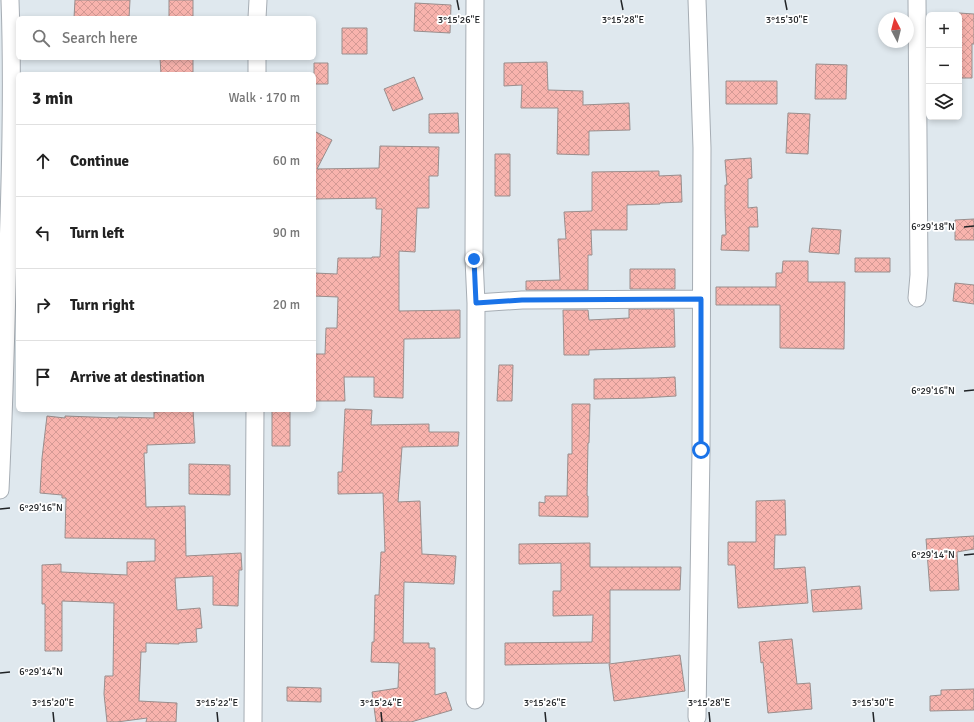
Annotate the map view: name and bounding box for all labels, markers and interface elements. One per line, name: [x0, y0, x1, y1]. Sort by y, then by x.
north arrow: [878, 12, 914, 48]
map controls: [926, 12, 962, 120]
button: +: [926, 12, 962, 48]
text: 3°15'26"E: [438, 14, 480, 26]
text: 3°15'28"E: [602, 14, 644, 26]
text: 3°15'30"E: [766, 14, 808, 26]
search box: [16, 16, 316, 60]
icon: search: [30, 27, 52, 49]
text: Search here: [62, 29, 138, 47]
button: −: [926, 48, 962, 84]
button: layers: [926, 84, 962, 120]
text: 3 min: [32, 88, 73, 109]
text: Walk · 170 m: [229, 90, 300, 106]
icon: ahead: [32, 150, 54, 172]
text: Continue: [70, 152, 129, 170]
text: 60 m: [273, 153, 300, 169]
text: 6°29'18"N: [911, 221, 955, 233]
icon: left: [32, 222, 54, 244]
text: Turn left: [70, 224, 124, 242]
text: 90 m: [273, 225, 300, 241]
route end: [465, 250, 483, 268]
icon: right: [32, 294, 54, 316]
text: Turn right: [70, 296, 135, 314]
text: 20 m: [273, 297, 300, 313]
icon: arrive: [32, 366, 54, 388]
text: Arrive at destination: [70, 368, 205, 386]
text: 6°29'16"N: [911, 385, 955, 397]
route start: [692, 441, 710, 459]
text: 6°29'16"N: [19, 502, 63, 514]
text: 6°29'14"N: [911, 549, 955, 561]
text: 6°29'14"N: [19, 666, 63, 678]
text: 3°15'20"E: [32, 697, 74, 709]
text: 3°15'22"E: [196, 697, 238, 709]
text: 3°15'24"E: [360, 697, 402, 709]
text: 3°15'26"E: [524, 697, 566, 709]
text: 3°15'28"E: [688, 697, 730, 709]
text: 3°15'30"E: [852, 697, 894, 709]

